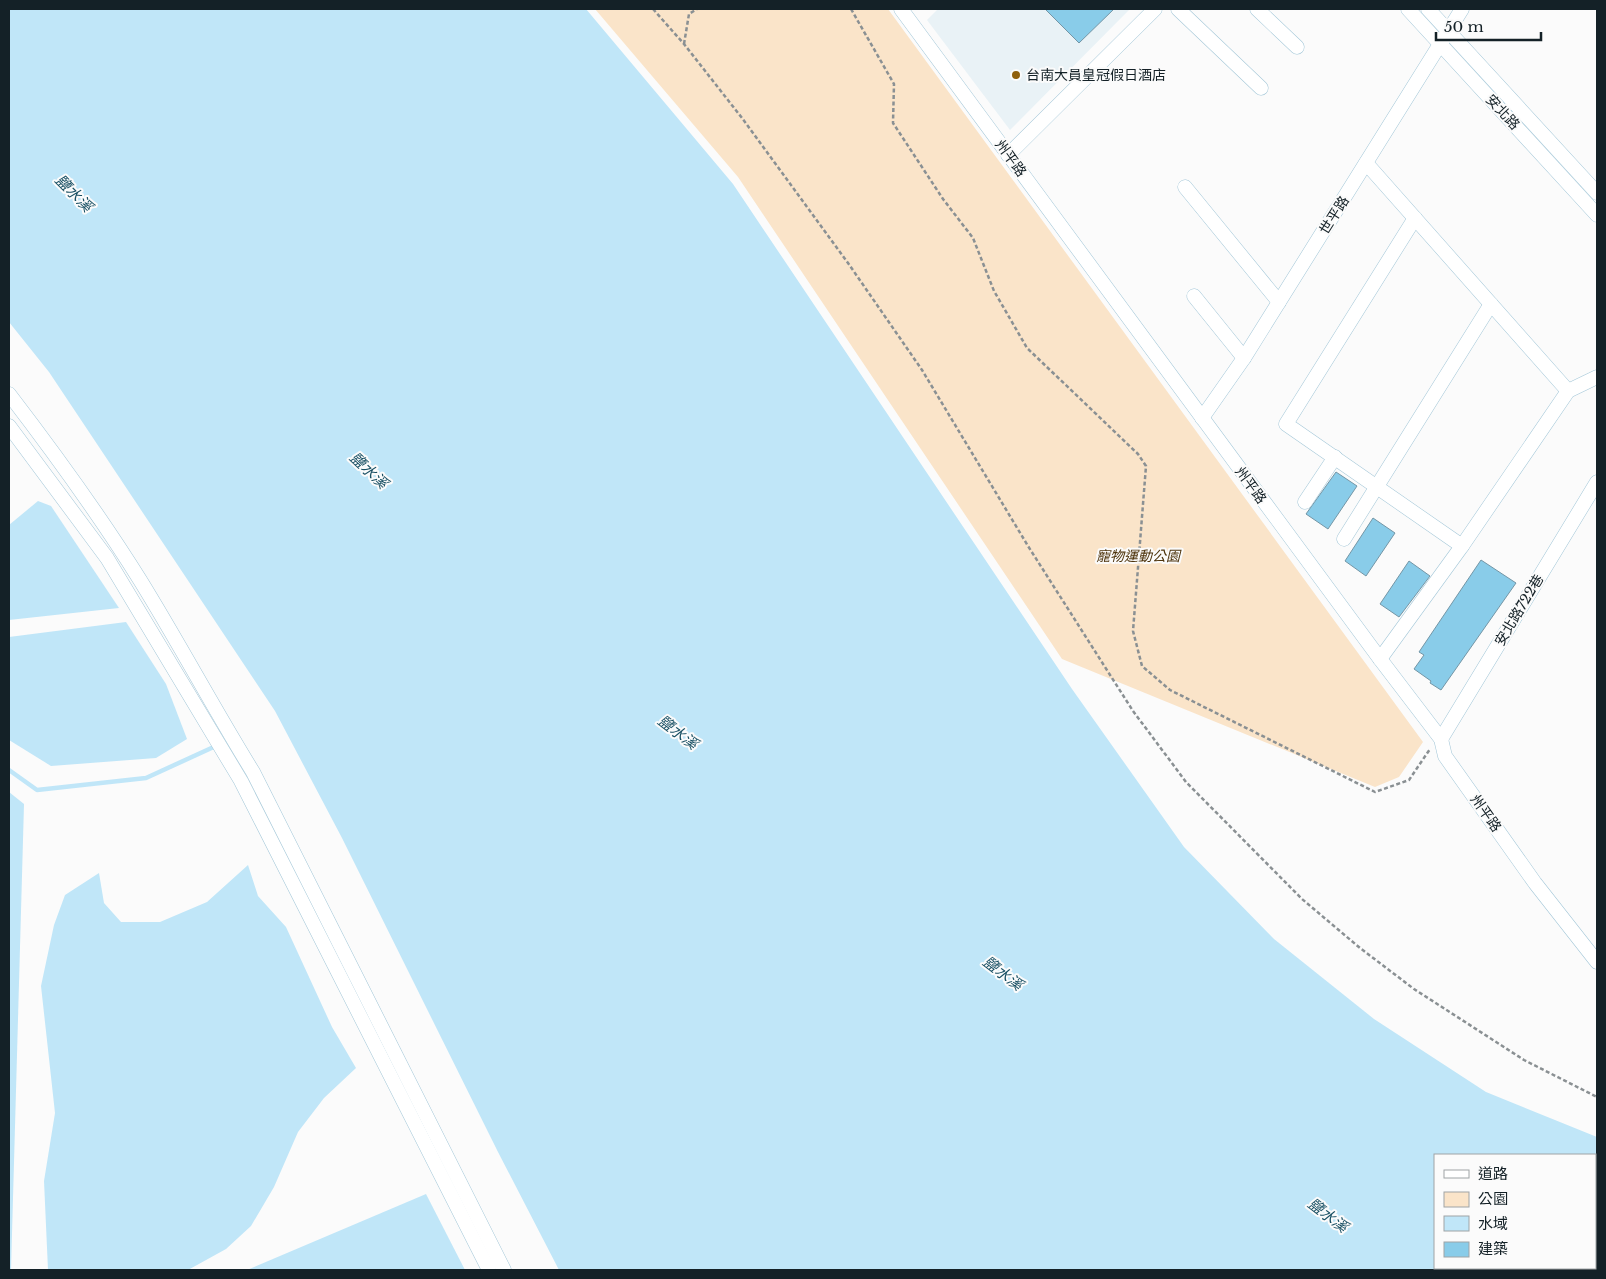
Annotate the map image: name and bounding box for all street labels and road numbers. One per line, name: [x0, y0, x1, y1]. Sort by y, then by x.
street label: 安北路: [1482, 91, 1524, 133]
street label: 州平路: [991, 136, 1031, 180]
street label: 世平路: [1315, 192, 1353, 238]
street label: 州平路: [1231, 463, 1271, 507]
street label: 安北路722巷: [1491, 571, 1547, 649]
street label: 州平路: [1467, 791, 1505, 835]

